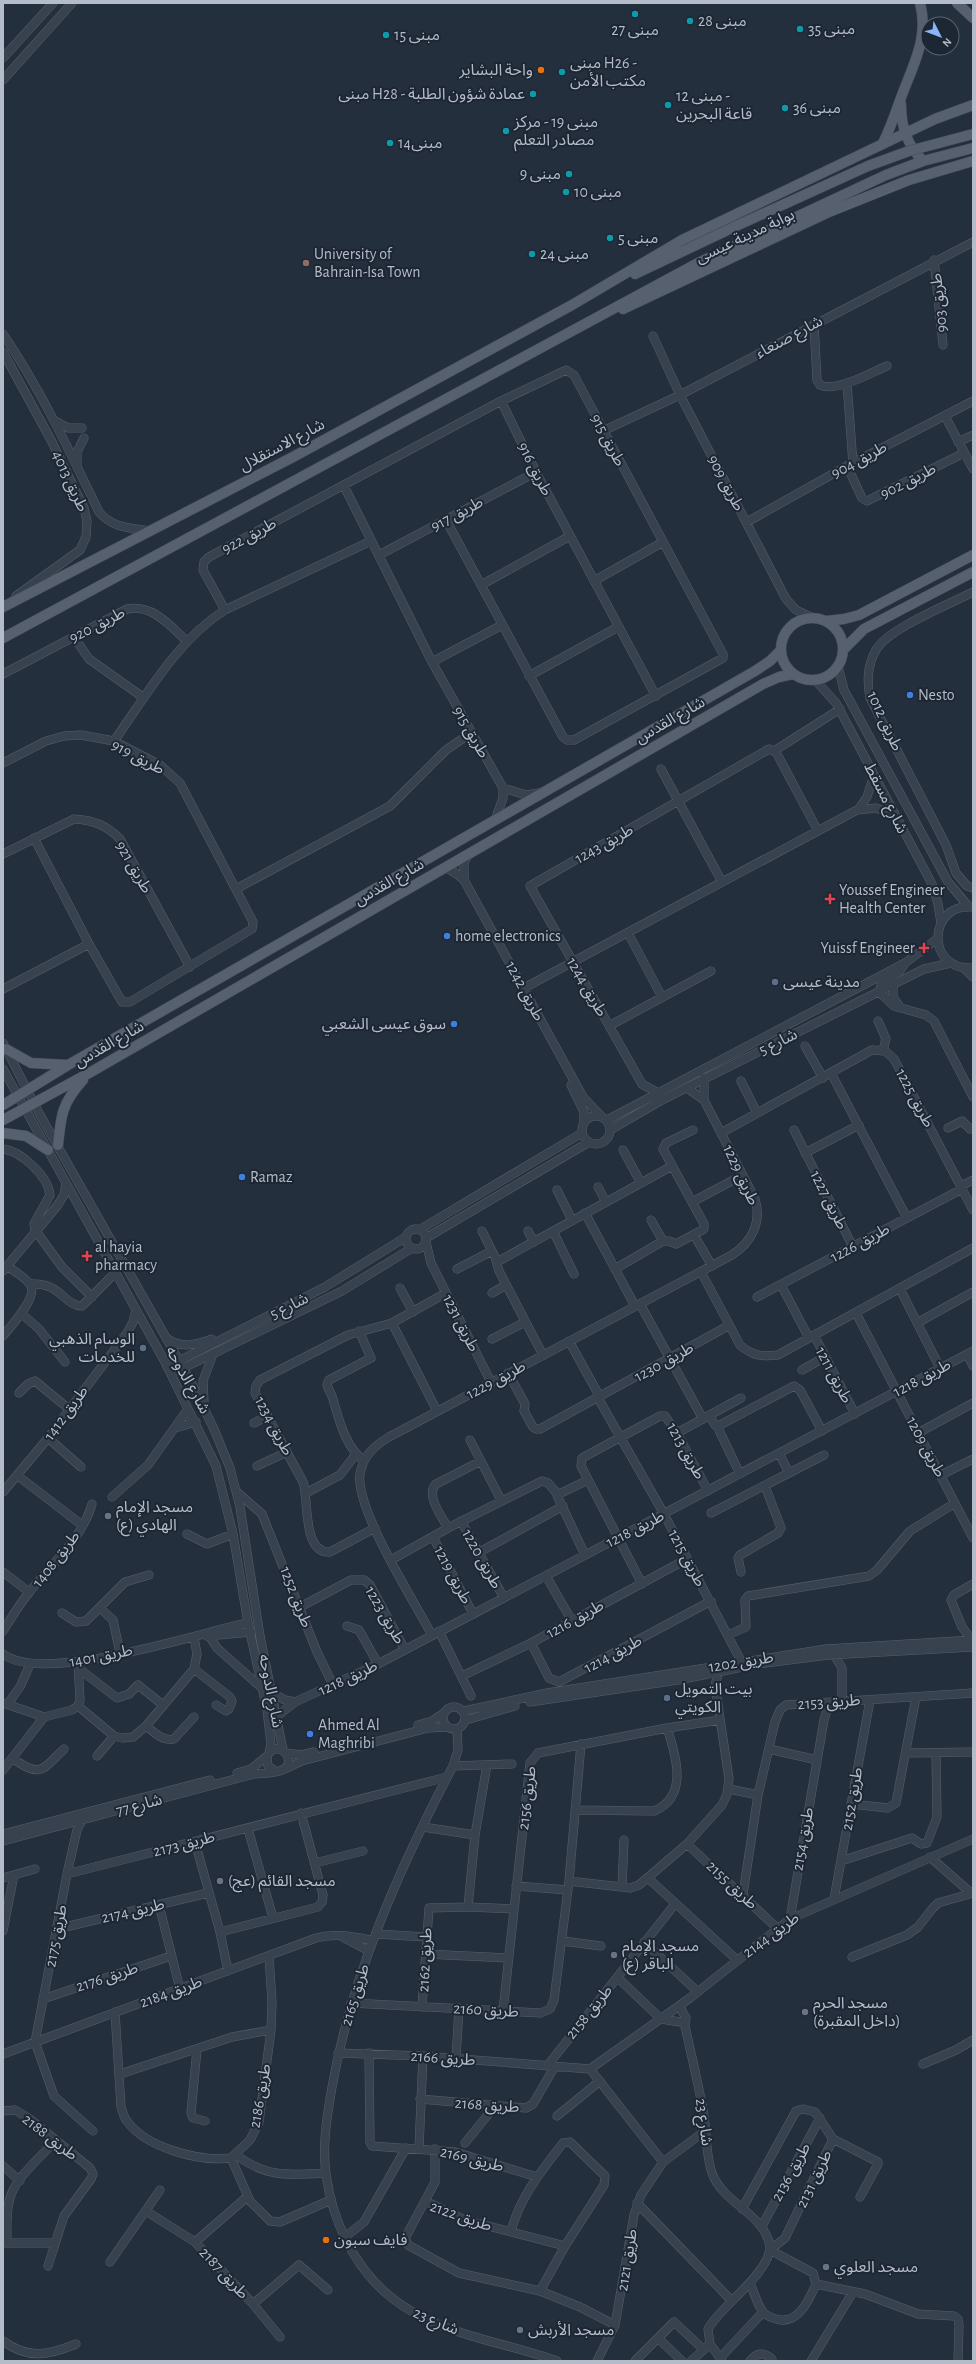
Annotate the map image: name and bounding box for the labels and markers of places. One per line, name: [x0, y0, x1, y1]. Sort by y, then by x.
marker: مبنى 27: [630, 9, 640, 19]
place label: مبنى 28: [698, 13, 747, 30]
marker: مبنى 28: [685, 16, 695, 26]
place label: مبنى 35: [808, 21, 855, 38]
place label: مبنى 27: [611, 22, 659, 39]
marker: مبنى 35: [795, 24, 805, 34]
place label: مبنى 15: [394, 27, 440, 44]
marker: مبنى 15: [381, 30, 391, 40]
place label: مبنى H26 - مكتب الأمن: [570, 55, 646, 90]
place label: واحة البشاير: [458, 62, 533, 79]
marker: واحة البشاير: [536, 65, 546, 75]
marker: مبنى H26 - مكتب الأمن: [557, 67, 567, 77]
place label: مبنى H28 - عمادة شؤون الطلبة: [338, 86, 525, 103]
place label: مبنى 12 - قاعة البحرين: [676, 88, 752, 123]
marker: مبنى H28 - عمادة شؤون الطلبة: [528, 89, 538, 99]
marker: مبنى 12 - قاعة البحرين: [663, 100, 673, 110]
place label: مبنى 36: [793, 100, 841, 117]
marker: مبنى 36: [780, 103, 790, 113]
place label: مبنى 19 - مركز مصادر التعلم: [513, 114, 598, 152]
marker: مبنى 19 - مركز مصادر التعلم: [501, 126, 511, 136]
place label: مبنى14: [398, 135, 442, 152]
marker: مبنى14: [385, 138, 395, 148]
place label: مبنى 9: [520, 166, 561, 183]
marker: مبنى 9: [564, 169, 574, 179]
place label: مبنى 10: [574, 184, 622, 201]
marker: مبنى 10: [561, 187, 571, 197]
place label: مبنى 5: [618, 230, 659, 247]
marker: مبنى 5: [605, 233, 615, 243]
place label: University of Bahrain-Isa Town: [314, 246, 420, 280]
place label: مبنى 24: [540, 246, 589, 263]
marker: مبنى 24: [527, 249, 537, 259]
marker: University of Bahrain-Isa Town: [301, 258, 311, 268]
place label: Nesto: [918, 687, 955, 703]
marker: Nesto: [905, 690, 915, 700]
place label: Youssef Engineer Health Center: [839, 882, 946, 916]
marker: Youssef Engineer Health Center: [824, 893, 836, 905]
place label: home electronics: [455, 928, 561, 944]
marker: home electronics: [442, 931, 452, 941]
place label: Yuissf Engineer: [821, 940, 916, 956]
marker: Yuissf Engineer: [918, 942, 930, 954]
place label: مدينة عيسى: [783, 974, 860, 991]
marker: مدينة عيسى: [770, 977, 780, 987]
place label: سوق عيسى الشعبي: [322, 1016, 446, 1036]
marker: سوق عيسى الشعبي: [449, 1019, 459, 1029]
place label: Ramaz: [250, 1169, 293, 1185]
marker: Ramaz: [237, 1172, 247, 1182]
place label: al hayia pharmacy: [95, 1239, 157, 1274]
marker: al hayia pharmacy: [82, 1251, 92, 1261]
place label: الوسام الذهبي للخدمات: [49, 1331, 135, 1365]
marker: الوسام الذهبي للخدمات: [138, 1343, 148, 1353]
place label: مسجد الإمام الهادي (ع): [116, 1499, 193, 1537]
marker: مسجد الإمام الهادي (ع): [103, 1511, 113, 1521]
place label: بيت التمويل الكويتي: [675, 1681, 753, 1719]
marker: بيت التمويل الكويتي: [662, 1693, 672, 1703]
place label: Ahmed Al Maghribi: [318, 1717, 380, 1751]
marker: Ahmed Al Maghribi: [305, 1729, 315, 1739]
place label: مسجد القائم (عج): [228, 1873, 336, 1893]
marker: مسجد القائم (عج): [215, 1876, 225, 1886]
place label: مسجد الإمام الباقر (ع): [622, 1938, 699, 1976]
marker: مسجد الإمام الباقر (ع): [609, 1950, 619, 1960]
place label: مسجد الحرم (داخل المقبرة): [813, 1995, 901, 2030]
marker: مسجد الحرم (داخل المقبرة): [800, 2007, 810, 2017]
place label: فايف سبون: [334, 2232, 407, 2249]
marker: فايف سبون: [321, 2235, 331, 2245]
place label: مسجد العلوي: [834, 2259, 918, 2279]
marker: مسجد العلوي: [821, 2262, 831, 2272]
place label: مسجد الأربش: [528, 2321, 614, 2339]
marker: مسجد الأربش: [515, 2325, 525, 2335]

